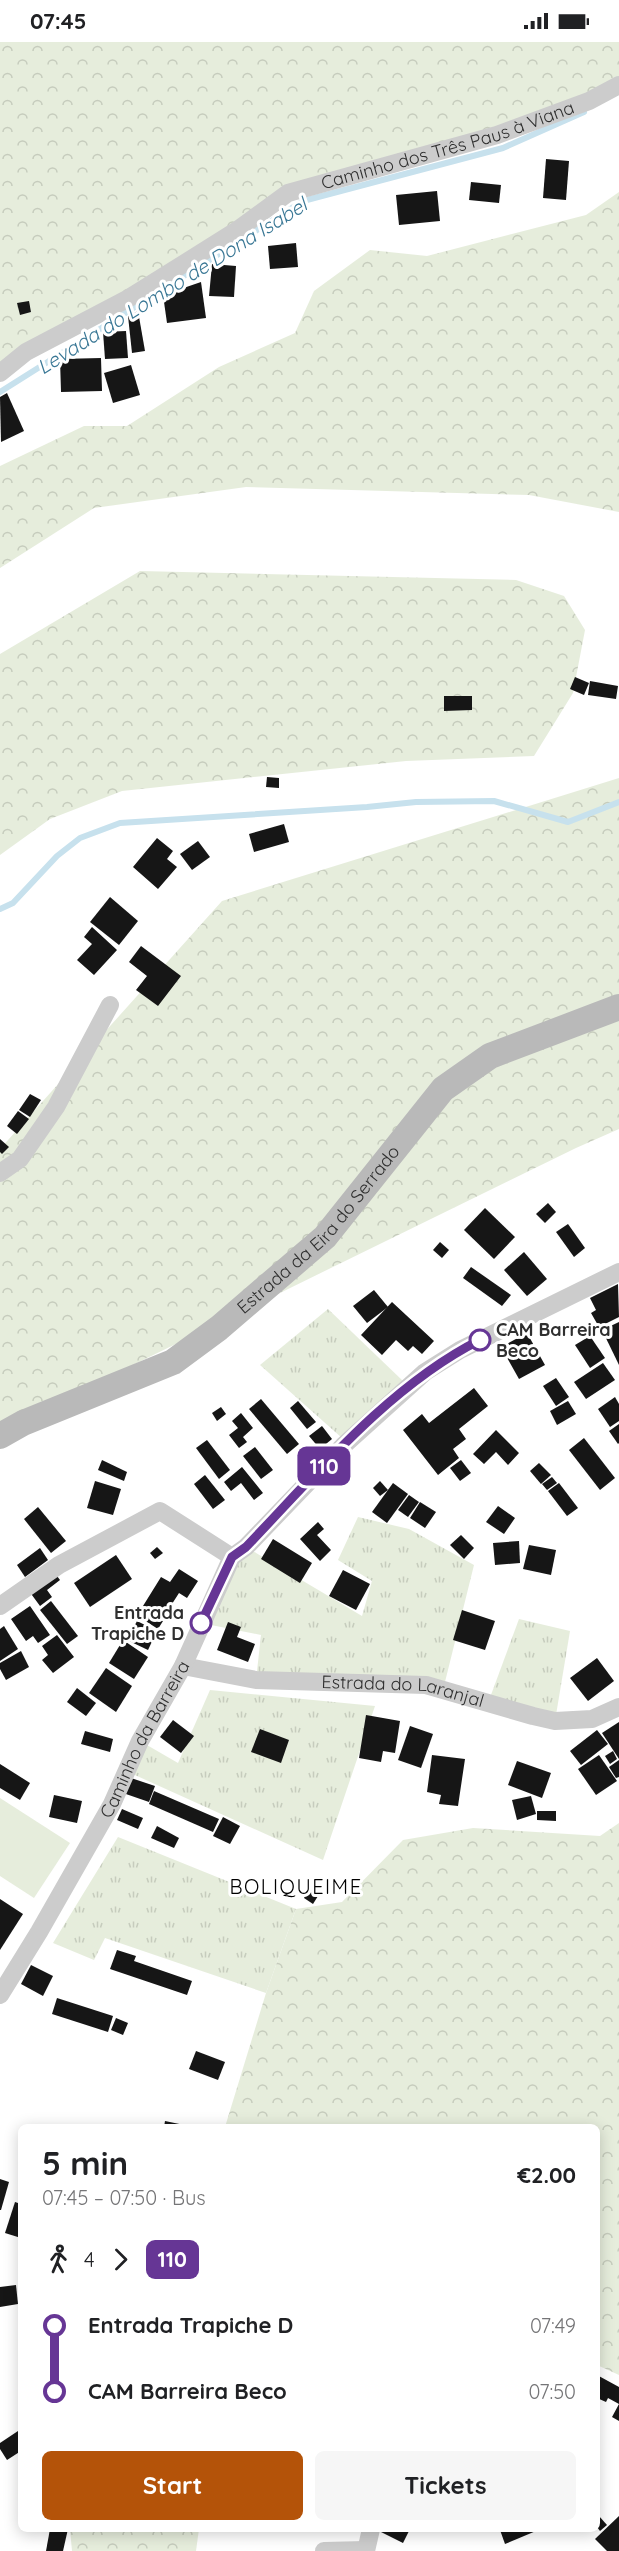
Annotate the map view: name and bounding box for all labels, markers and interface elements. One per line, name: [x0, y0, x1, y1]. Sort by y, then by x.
text: 07:45: [30, 7, 86, 35]
street label: Caminho dos Três Paus à Viana: [318, 96, 577, 194]
water label: Levada do Lombo de Dona Isabel: [32, 191, 313, 379]
street label: Estrada da Eira do Serrado: [232, 1141, 405, 1318]
place label: CAM Barreira Beco: [496, 1318, 611, 1362]
marker: CAM Barreira Beco: [469, 1329, 491, 1351]
line badge: 110: [290, 1446, 358, 1486]
text: 110: [309, 1453, 339, 1479]
place label: Entrada Trapiche D: [91, 1601, 184, 1645]
marker: Entrada Trapiche D: [190, 1612, 212, 1634]
street label: Caminho da Barreira: [94, 1656, 195, 1822]
street label: Estrada do Laranjal: [321, 1670, 487, 1712]
district label: BOLIQUEIME: [230, 1874, 363, 1899]
text: 5 min: [42, 2142, 128, 2183]
text: €2.00: [517, 2161, 576, 2189]
text: 07:45 – 07:50 · Bus: [42, 2185, 206, 2210]
icon: walk: [42, 2243, 75, 2276]
icon: forward: [104, 2243, 137, 2276]
text: 110: [158, 2246, 187, 2272]
text: 4: [84, 2247, 95, 2272]
text: Entrada Trapiche D: [88, 2311, 293, 2339]
text: 07:49: [530, 2313, 576, 2338]
text: CAM Barreira Beco: [88, 2377, 287, 2405]
text: 07:50: [528, 2379, 576, 2404]
button: Start: [42, 2451, 303, 2520]
button: Tickets: [315, 2451, 576, 2520]

